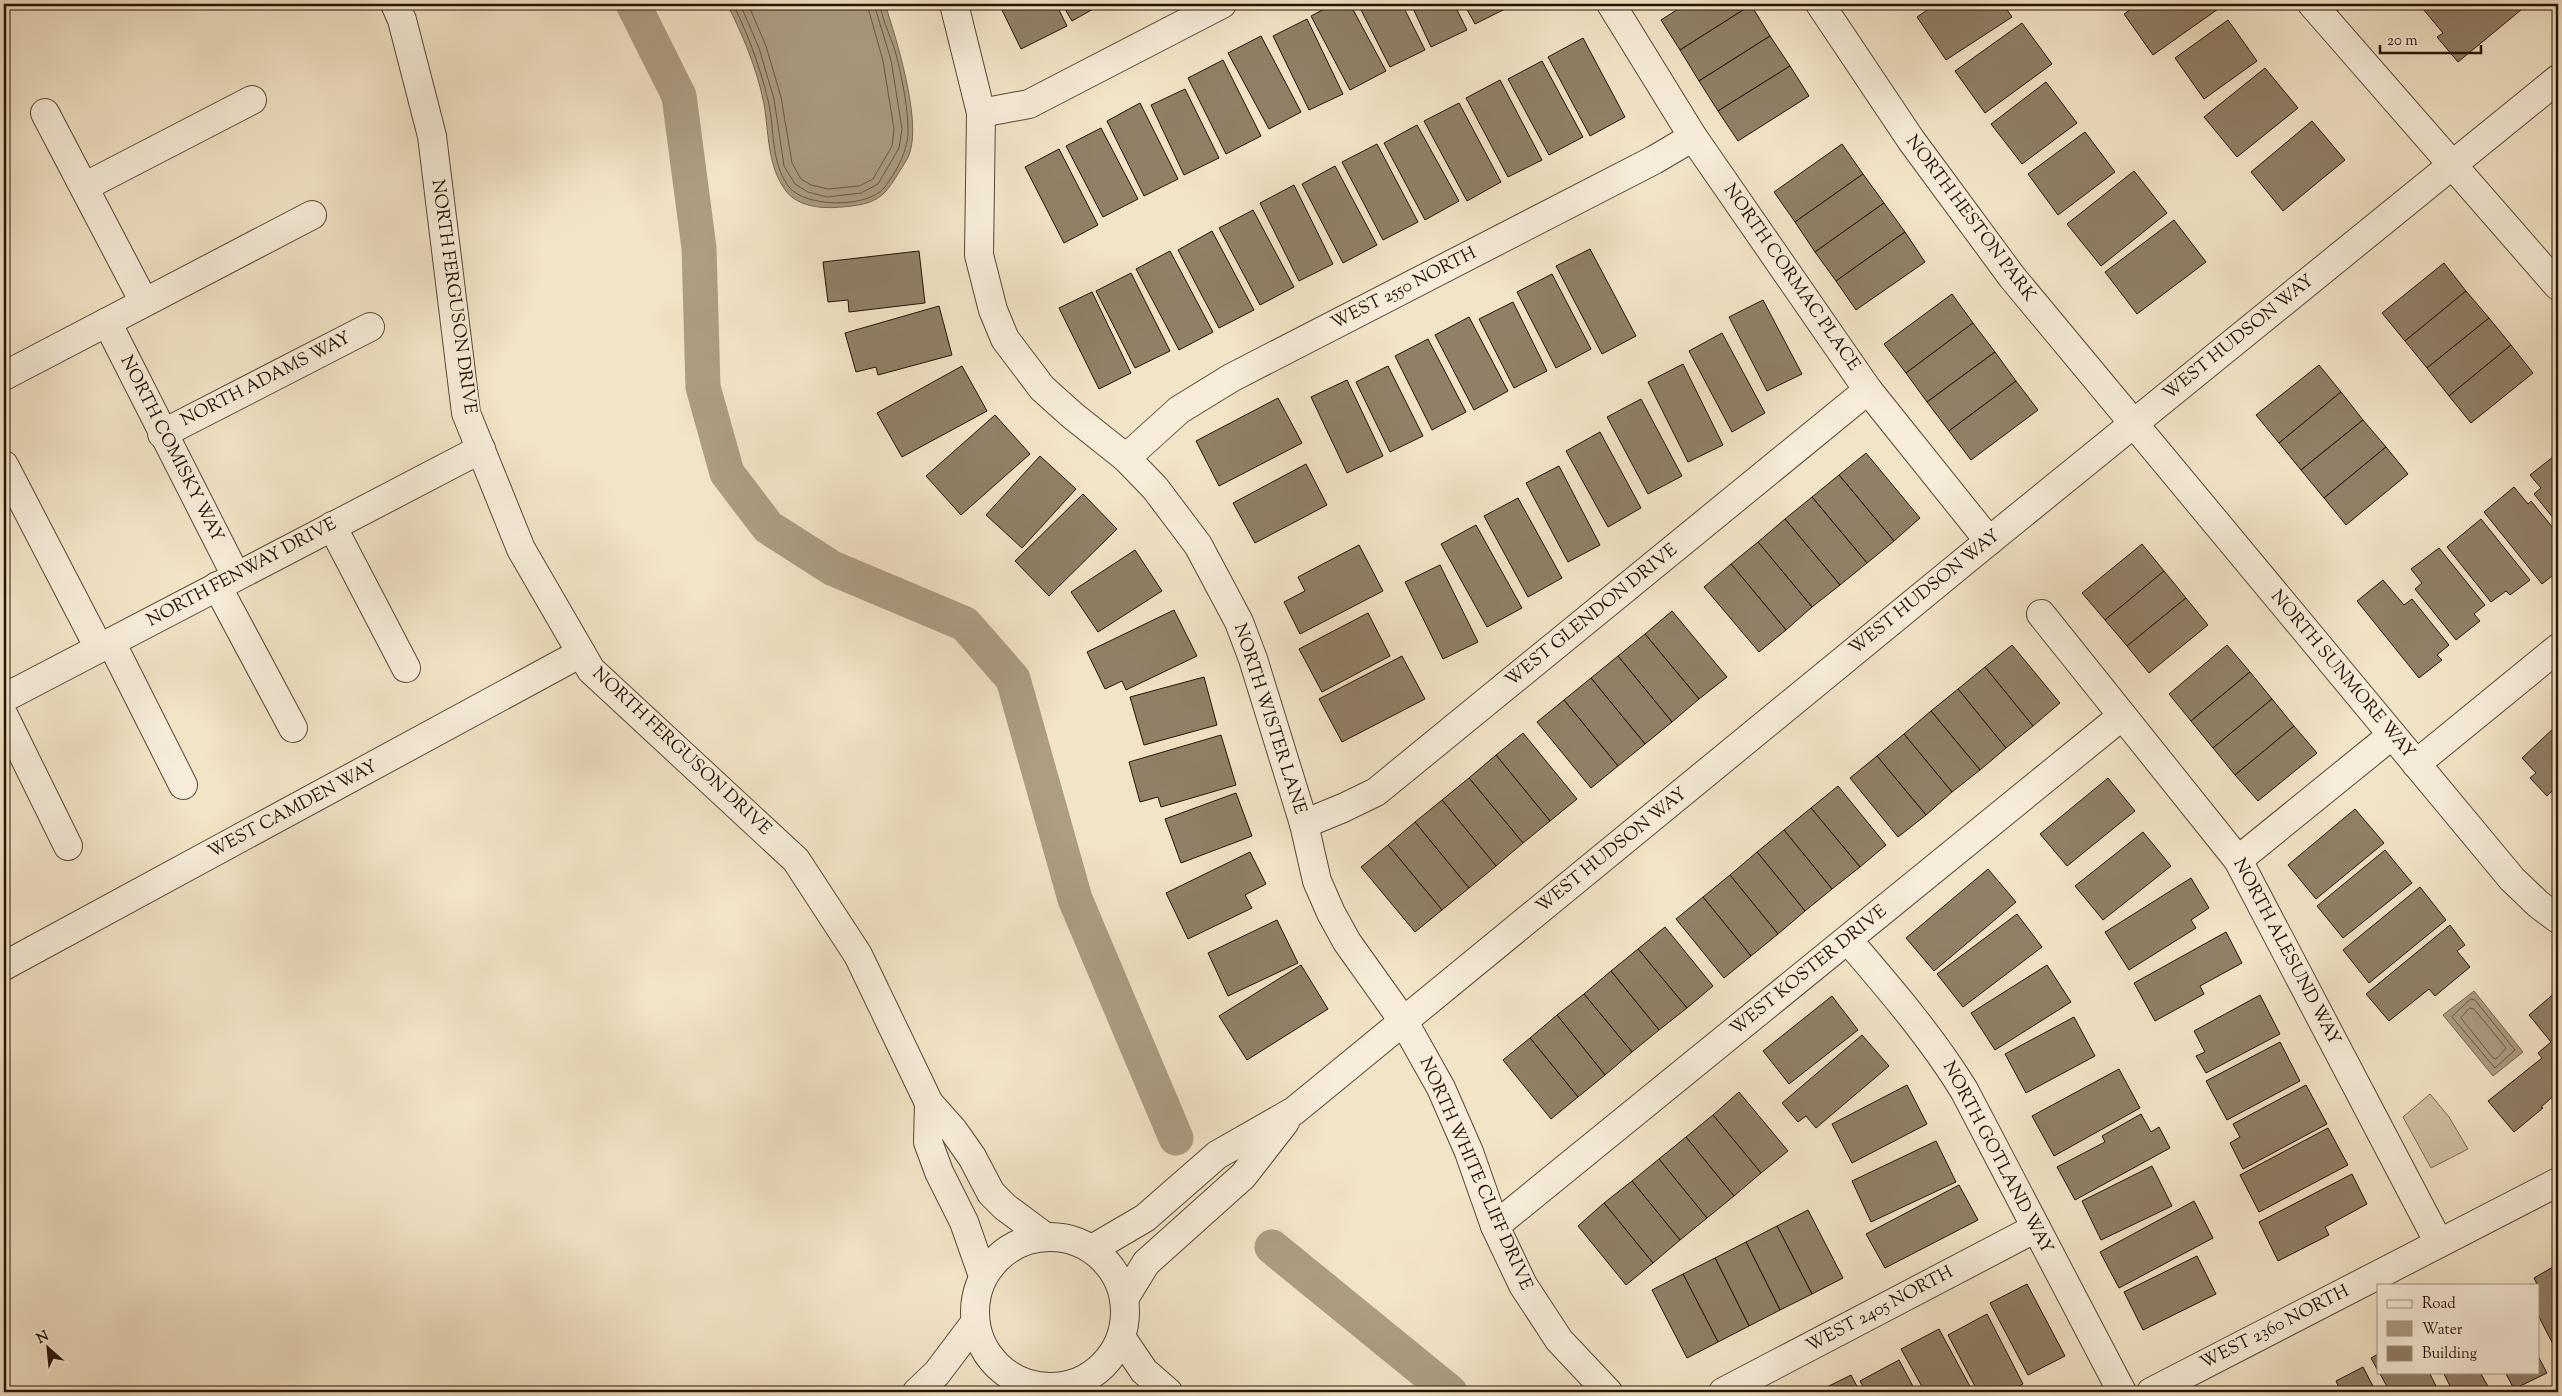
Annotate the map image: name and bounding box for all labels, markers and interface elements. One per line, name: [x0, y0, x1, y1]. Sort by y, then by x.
scale bar: [2380, 22, 2481, 54]
text: 20 m: [2387, 31, 2418, 52]
street label: NORTH HESTON PARK: [1899, 130, 2041, 308]
street label: NORTH FERGUSON DRIVE: [424, 178, 482, 416]
street label: NORTH CORMAC PLACE: [1716, 179, 1866, 377]
street label: WEST 2550 NORTH: [1327, 241, 1481, 337]
street label: WEST HUDSON WAY: [2158, 269, 2320, 407]
street label: NORTH ADAMS WAY: [177, 326, 356, 434]
street label: NORTH COMISKY WAY: [113, 351, 229, 547]
street label: NORTH FENWAY DRIVE: [142, 512, 342, 634]
street label: WEST HUDSON WAY: [1844, 524, 2006, 662]
street label: WEST GLENDON DRIVE: [1500, 538, 1684, 694]
street label: NORTH SUNMORE WAY: [2264, 585, 2421, 765]
street label: NORTH WISTER LANE: [1226, 620, 1312, 818]
street label: NORTH FERGUSON DRIVE: [585, 662, 777, 842]
street label: WEST CAMDEN WAY: [204, 754, 382, 866]
street label: WEST HUDSON WAY: [1531, 782, 1693, 920]
street label: NORTH ALESUND WAY: [2226, 854, 2346, 1050]
street label: WEST KOSTER DRIVE: [1725, 899, 1893, 1043]
street label: NORTH WHITE CLIFF DRIVE: [1412, 1053, 1538, 1295]
street label: NORTH GOTLAND WAY: [1935, 1057, 2059, 1259]
street label: WEST 2405 NORTH: [1802, 1260, 1958, 1360]
street label: WEST 2360 NORTH: [2196, 1279, 2354, 1377]
legend: [2377, 1284, 2540, 1374]
text: Road: [2422, 1294, 2456, 1315]
text: Water: [2422, 1320, 2463, 1341]
north arrow: [22, 1324, 72, 1374]
text: N: [33, 1327, 53, 1350]
text: Building: [2422, 1344, 2477, 1365]

